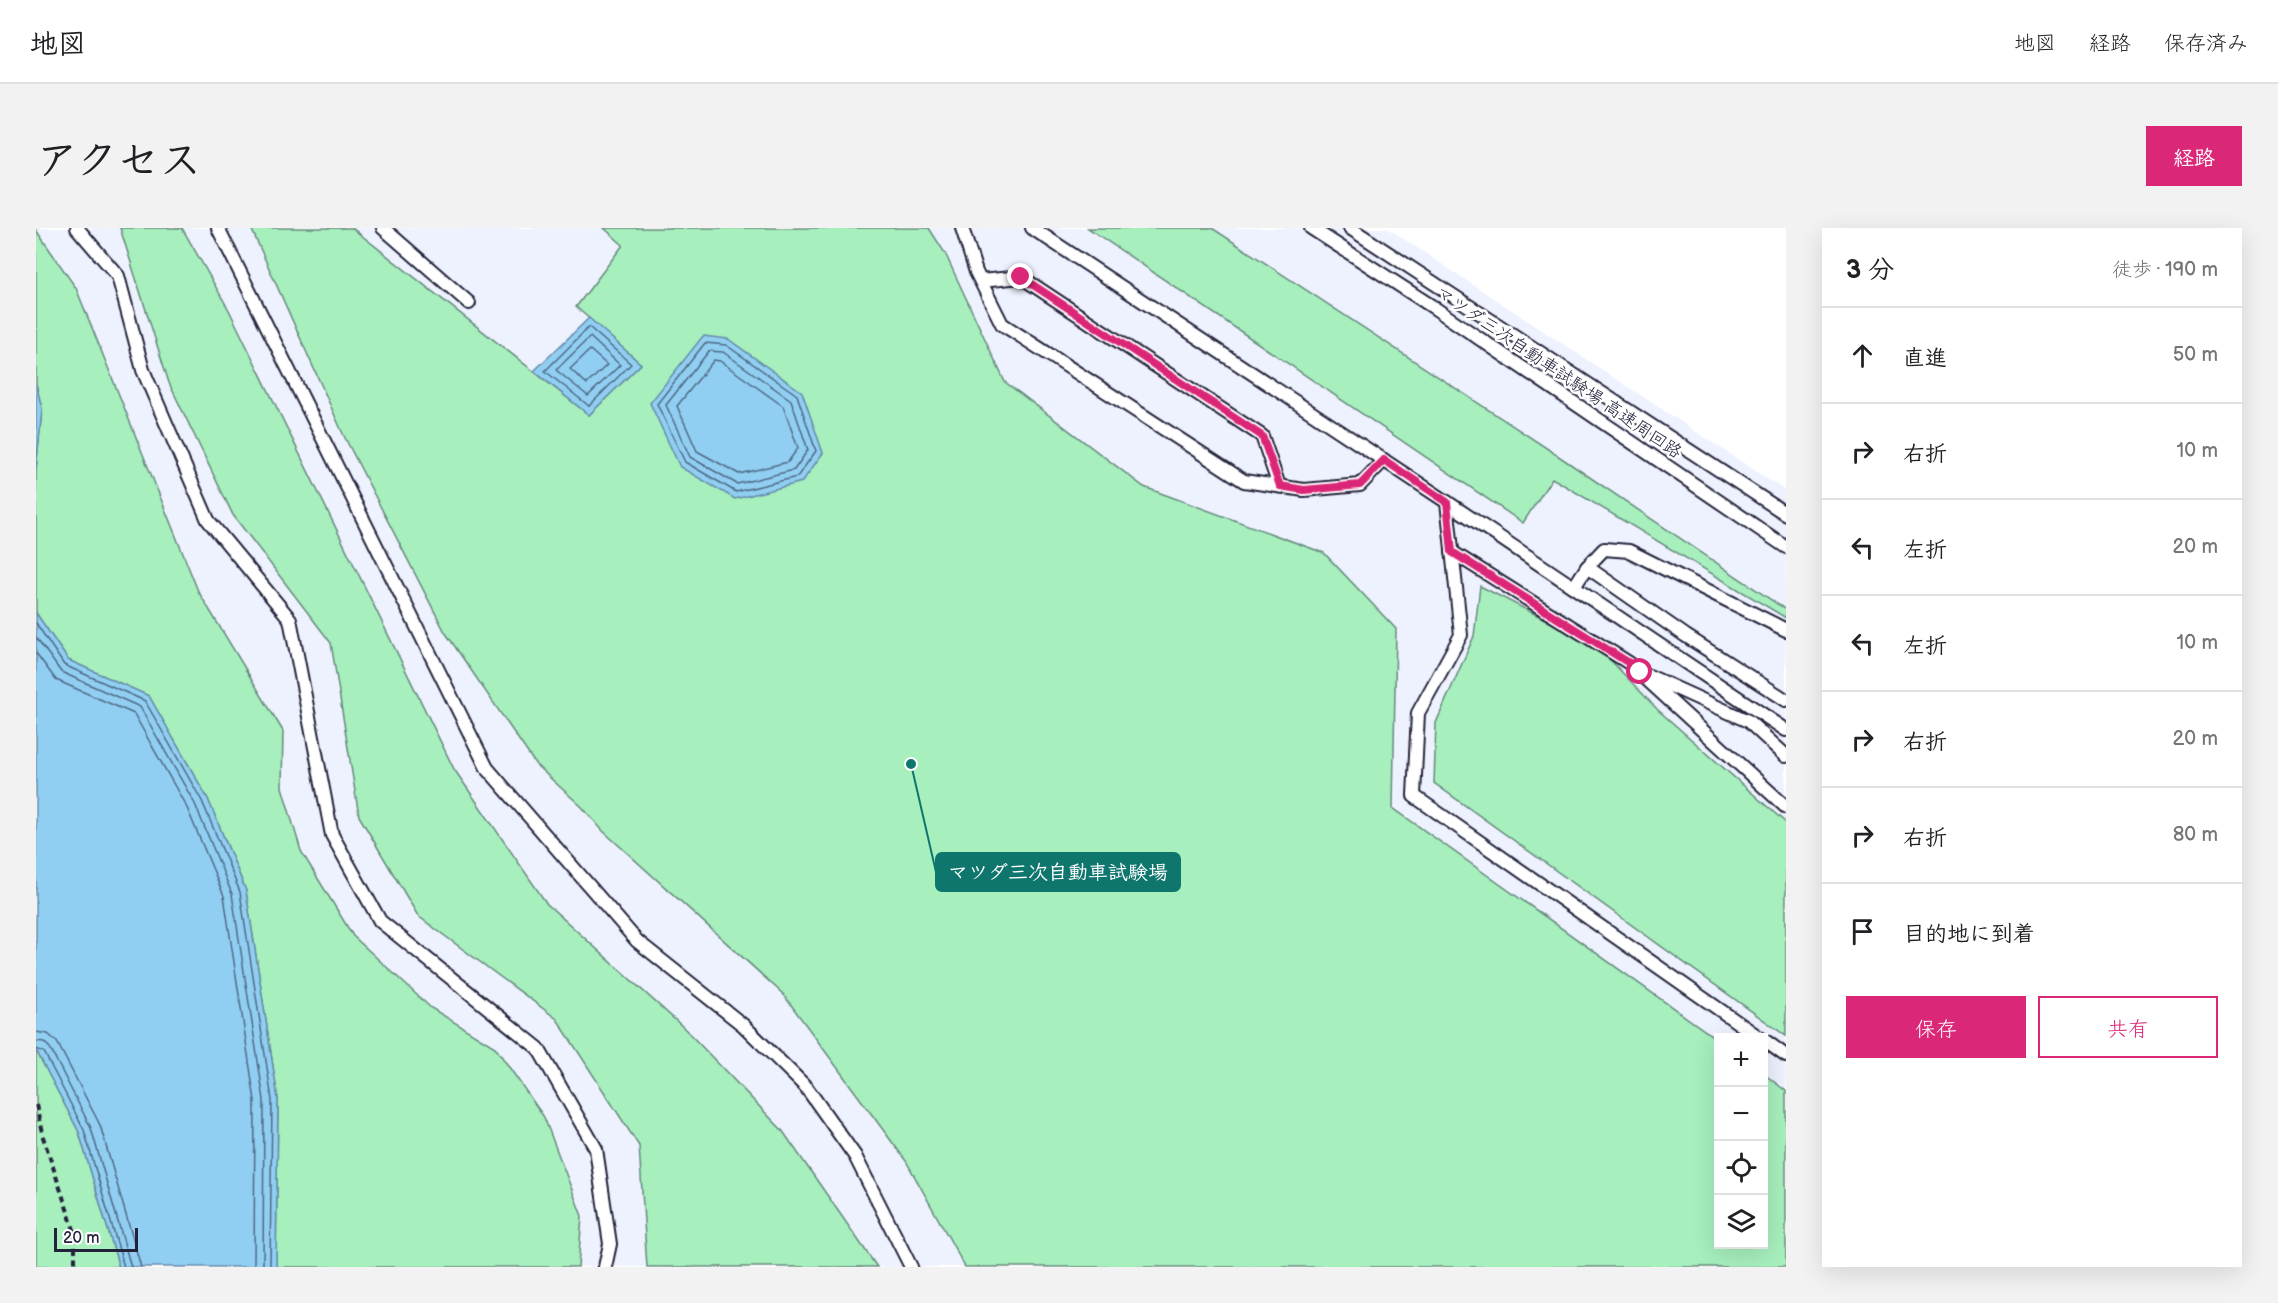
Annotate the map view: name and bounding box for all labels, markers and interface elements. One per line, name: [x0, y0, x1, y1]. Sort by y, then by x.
text: 地図: [30, 28, 86, 61]
text: 地図: [2014, 31, 2056, 56]
text: 経路: [2089, 31, 2131, 56]
text: 保存済み: [2164, 31, 2248, 56]
button: 経路: [2146, 126, 2242, 186]
text: アクセス: [36, 136, 201, 187]
text: 3 分: [1846, 255, 1894, 286]
text: 徒歩 · 190 m: [2112, 258, 2218, 282]
route end: [1007, 263, 1033, 289]
street label: マツダ三次自動車試験場 高速周回路: [1431, 282, 1686, 463]
icon: ahead: [1846, 339, 1879, 372]
text: 50 m: [2173, 343, 2218, 367]
text: 直進: [1903, 345, 1947, 372]
icon: right: [1846, 435, 1879, 468]
text: 10 m: [2177, 439, 2218, 463]
text: 右折: [1903, 441, 1947, 468]
icon: left: [1846, 531, 1879, 564]
text: 20 m: [2173, 535, 2218, 559]
text: 左折: [1903, 537, 1947, 564]
icon: left: [1846, 627, 1879, 660]
text: 10 m: [2177, 631, 2218, 655]
text: 左折: [1903, 633, 1947, 660]
route start: [1626, 658, 1652, 684]
icon: right: [1846, 723, 1879, 756]
text: 20 m: [2173, 727, 2218, 751]
text: 右折: [1903, 729, 1947, 756]
icon: right: [1846, 819, 1879, 852]
text: 80 m: [2173, 823, 2218, 847]
text: 右折: [1903, 825, 1947, 852]
callout: マツダ三次自動車試験場: [936, 853, 1180, 891]
text: マツダ三次自動車試験場: [948, 861, 1168, 885]
icon: arrive: [1846, 915, 1879, 948]
text: 目的地に到着: [1903, 921, 2035, 948]
button: 保存: [1846, 996, 2026, 1058]
button: 共有: [2038, 996, 2218, 1058]
map controls: [1714, 1033, 1768, 1249]
button: +: [1714, 1033, 1768, 1087]
button: −: [1714, 1087, 1768, 1141]
button: locate: [1714, 1141, 1768, 1195]
button: layers: [1714, 1195, 1768, 1249]
scale bar: [54, 1225, 138, 1252]
text: 20 m: [63, 1229, 99, 1248]

